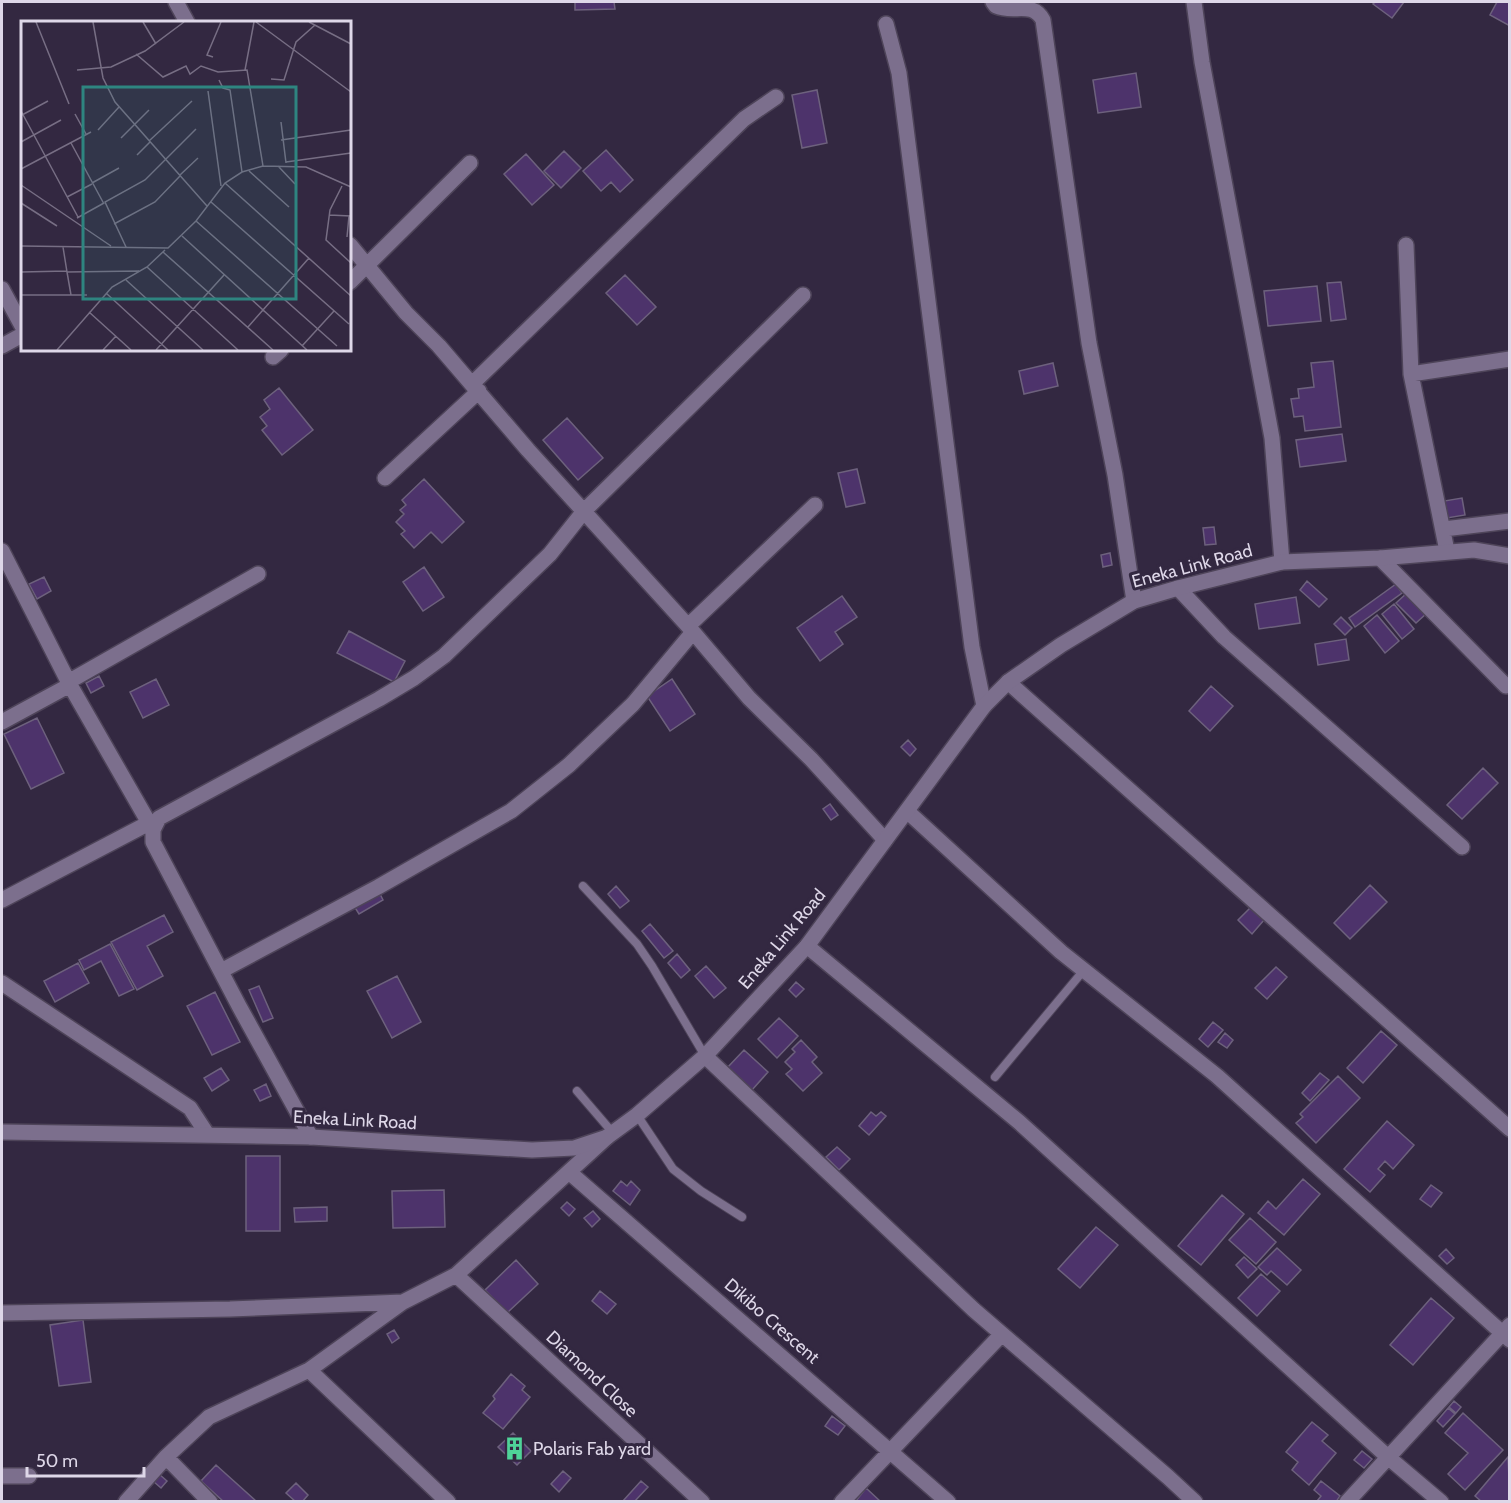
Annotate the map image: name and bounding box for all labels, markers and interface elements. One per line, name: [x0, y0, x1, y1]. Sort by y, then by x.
inset map: [21, 21, 351, 351]
street label: Eneka Link Road: [1129, 539, 1255, 593]
street label: Eneka Link Road: [734, 885, 830, 993]
street label: Eneka Link Road: [293, 1106, 417, 1134]
street label: Dikibo Crescent: [720, 1274, 824, 1368]
street label: Diamond Close: [542, 1326, 642, 1422]
building icon: Polaris Fab yard: [502, 1436, 528, 1462]
place label: Polaris Fab yard: [533, 1438, 651, 1460]
scale bar: [27, 1440, 144, 1478]
text: 50 m: [36, 1450, 78, 1472]

